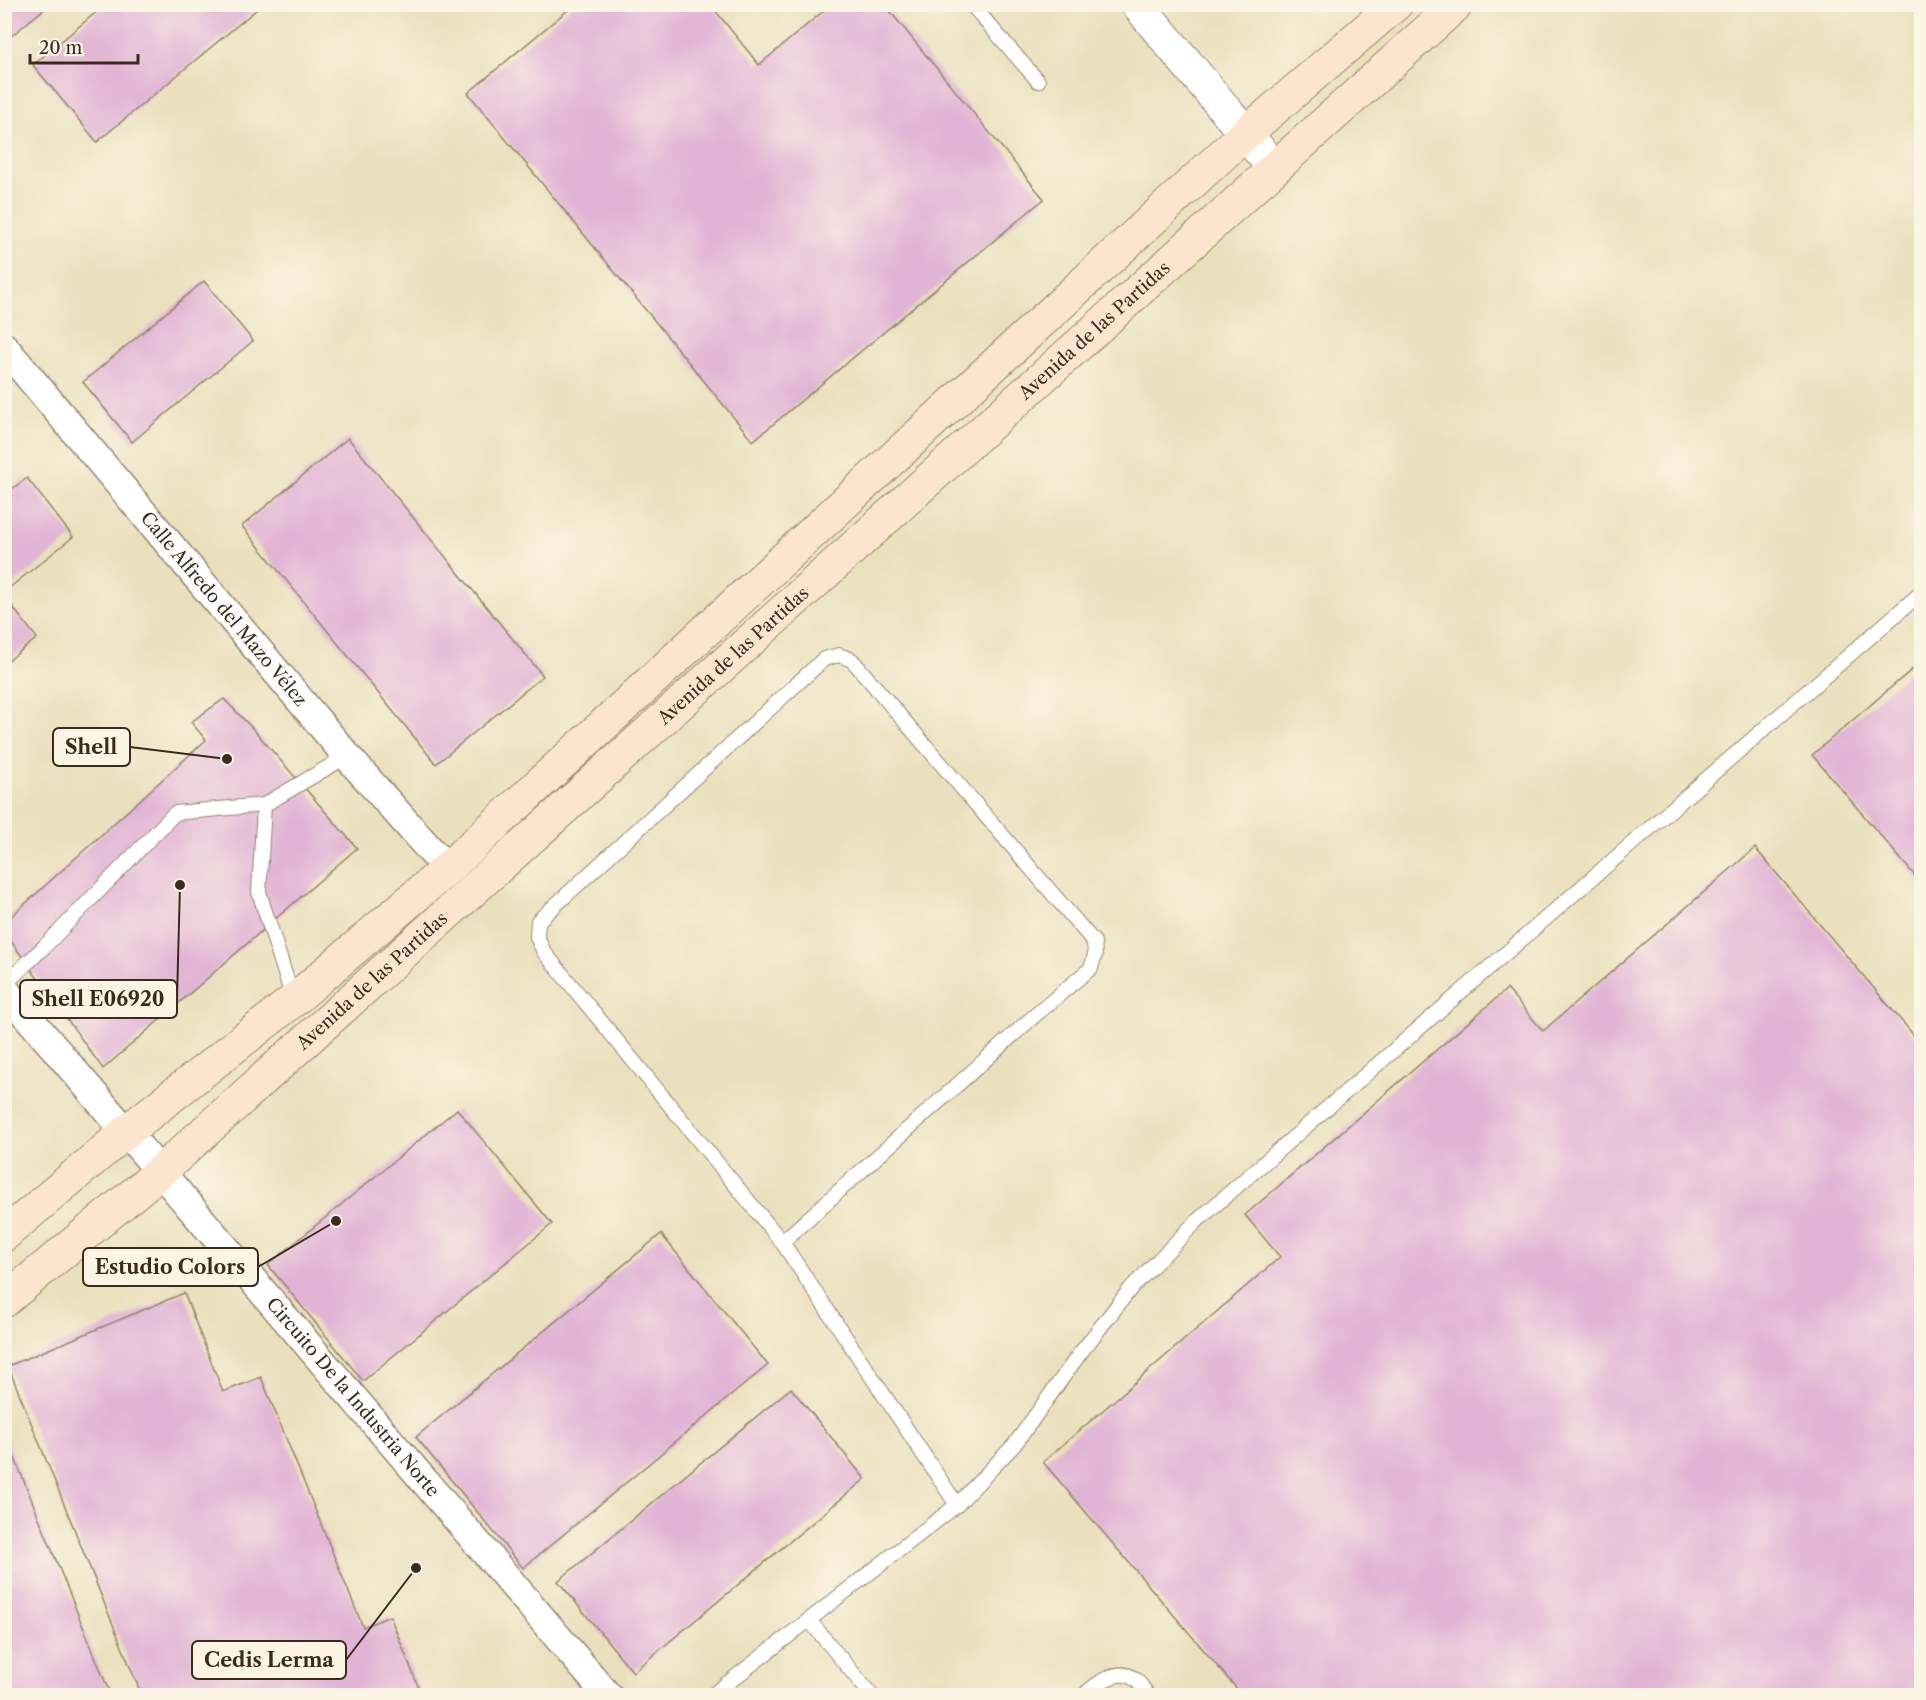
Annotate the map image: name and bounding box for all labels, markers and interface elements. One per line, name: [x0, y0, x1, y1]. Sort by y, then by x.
scale bar: [30, 27, 138, 65]
text: 20 m: [39, 37, 83, 59]
street label: Avenida de las Partidas: [1014, 257, 1175, 405]
street label: Calle Alfredo del Mazo Vélez: [136, 507, 312, 711]
street label: Avenida de las Partidas: [653, 582, 813, 730]
callout: Shell: [53, 728, 130, 766]
text: Shell: [65, 735, 117, 759]
street label: Avenida de las Partidas: [291, 907, 452, 1055]
callout: Shell E06920: [20, 980, 177, 1018]
text: Shell E06920: [31, 987, 165, 1011]
callout: Estudio Colors: [83, 1248, 258, 1286]
text: Estudio Colors: [95, 1255, 245, 1279]
street label: Circuito De la Industria Norte: [262, 1293, 444, 1501]
callout: Cedis Lerma: [192, 1641, 346, 1679]
text: Cedis Lerma: [204, 1648, 334, 1672]

